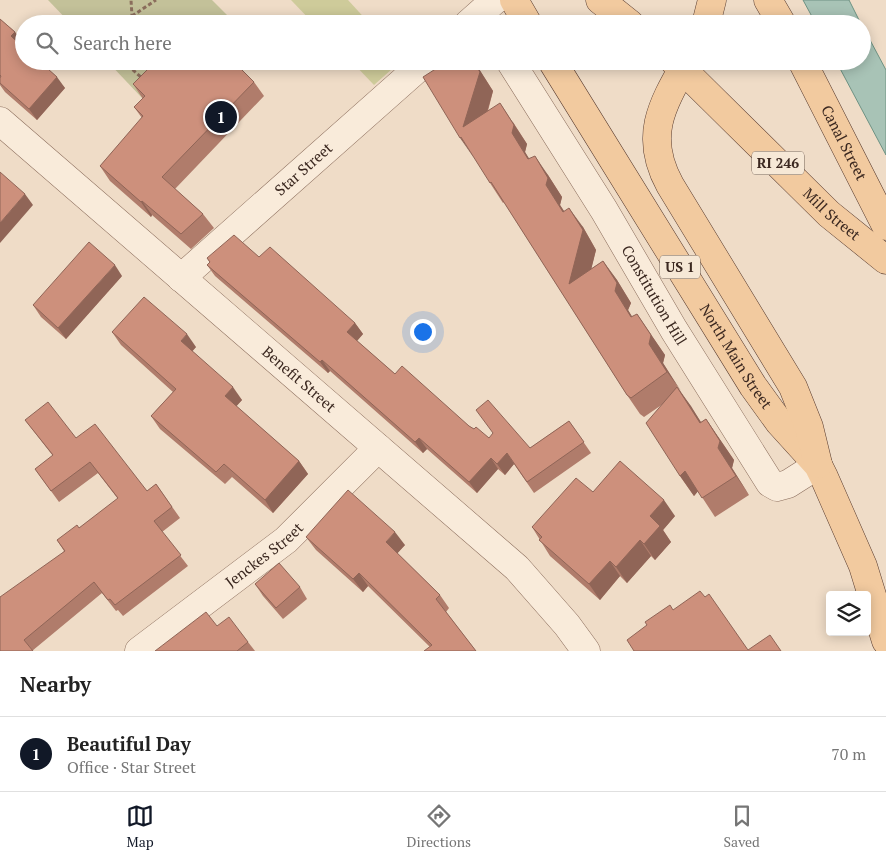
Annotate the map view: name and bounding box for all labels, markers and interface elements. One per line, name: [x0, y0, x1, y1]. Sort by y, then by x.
search box: [15, 15, 871, 70]
icon: search: [33, 29, 61, 57]
text: Search here: [73, 30, 172, 55]
pin: 1: [205, 98, 237, 136]
street label: Canal Street: [817, 101, 872, 184]
street label: Star Street: [270, 137, 337, 199]
road number: RI 246: [752, 152, 804, 174]
street label: Mill Street: [799, 183, 865, 245]
street label: Constitution Hill: [618, 241, 692, 349]
road number: US 1: [660, 256, 700, 278]
street label: North Main Street: [696, 300, 778, 413]
your location: [410, 319, 436, 345]
street label: Benefit Street: [258, 341, 341, 416]
street label: Jenckes Street: [221, 517, 307, 591]
map controls: [826, 591, 871, 636]
button: layers: [826, 591, 871, 636]
text: Nearby: [20, 670, 91, 698]
text: Beautiful Day: [67, 731, 191, 756]
text: 1: [31, 743, 41, 765]
text: 70 m: [831, 743, 866, 765]
text: Office · Star Street: [67, 756, 196, 778]
tab: Map: [126, 802, 154, 851]
tab: Directions: [407, 802, 471, 851]
tab: Saved: [724, 802, 760, 851]

